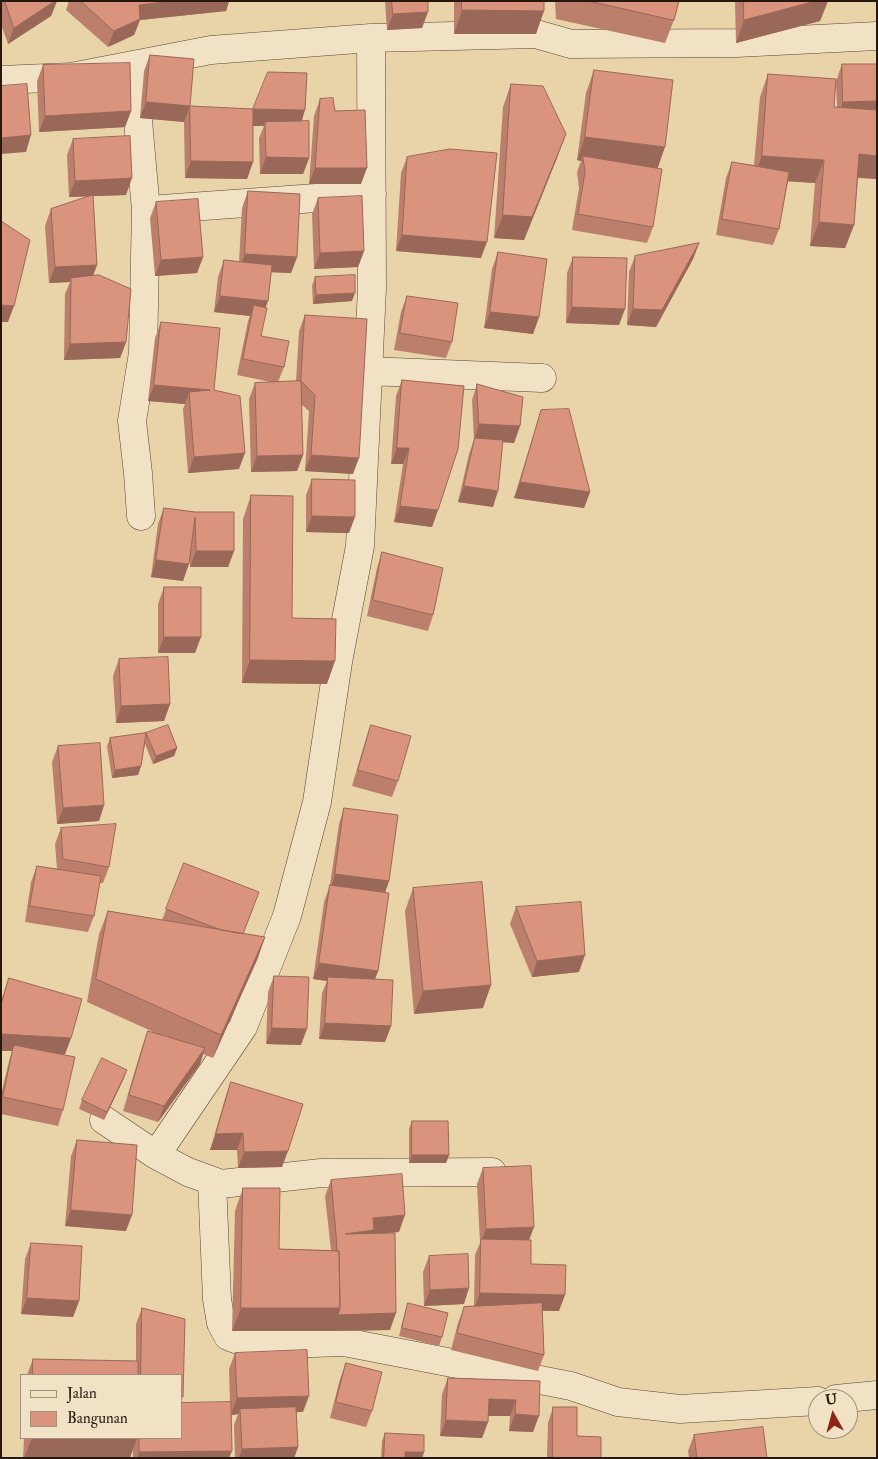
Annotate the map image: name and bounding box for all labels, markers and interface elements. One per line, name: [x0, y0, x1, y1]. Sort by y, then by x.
legend: [20, 1374, 182, 1439]
text: Jalan: [67, 1384, 97, 1403]
north arrow: [808, 1389, 858, 1439]
text: U: [824, 1390, 838, 1409]
text: Bangunan: [67, 1409, 128, 1428]

